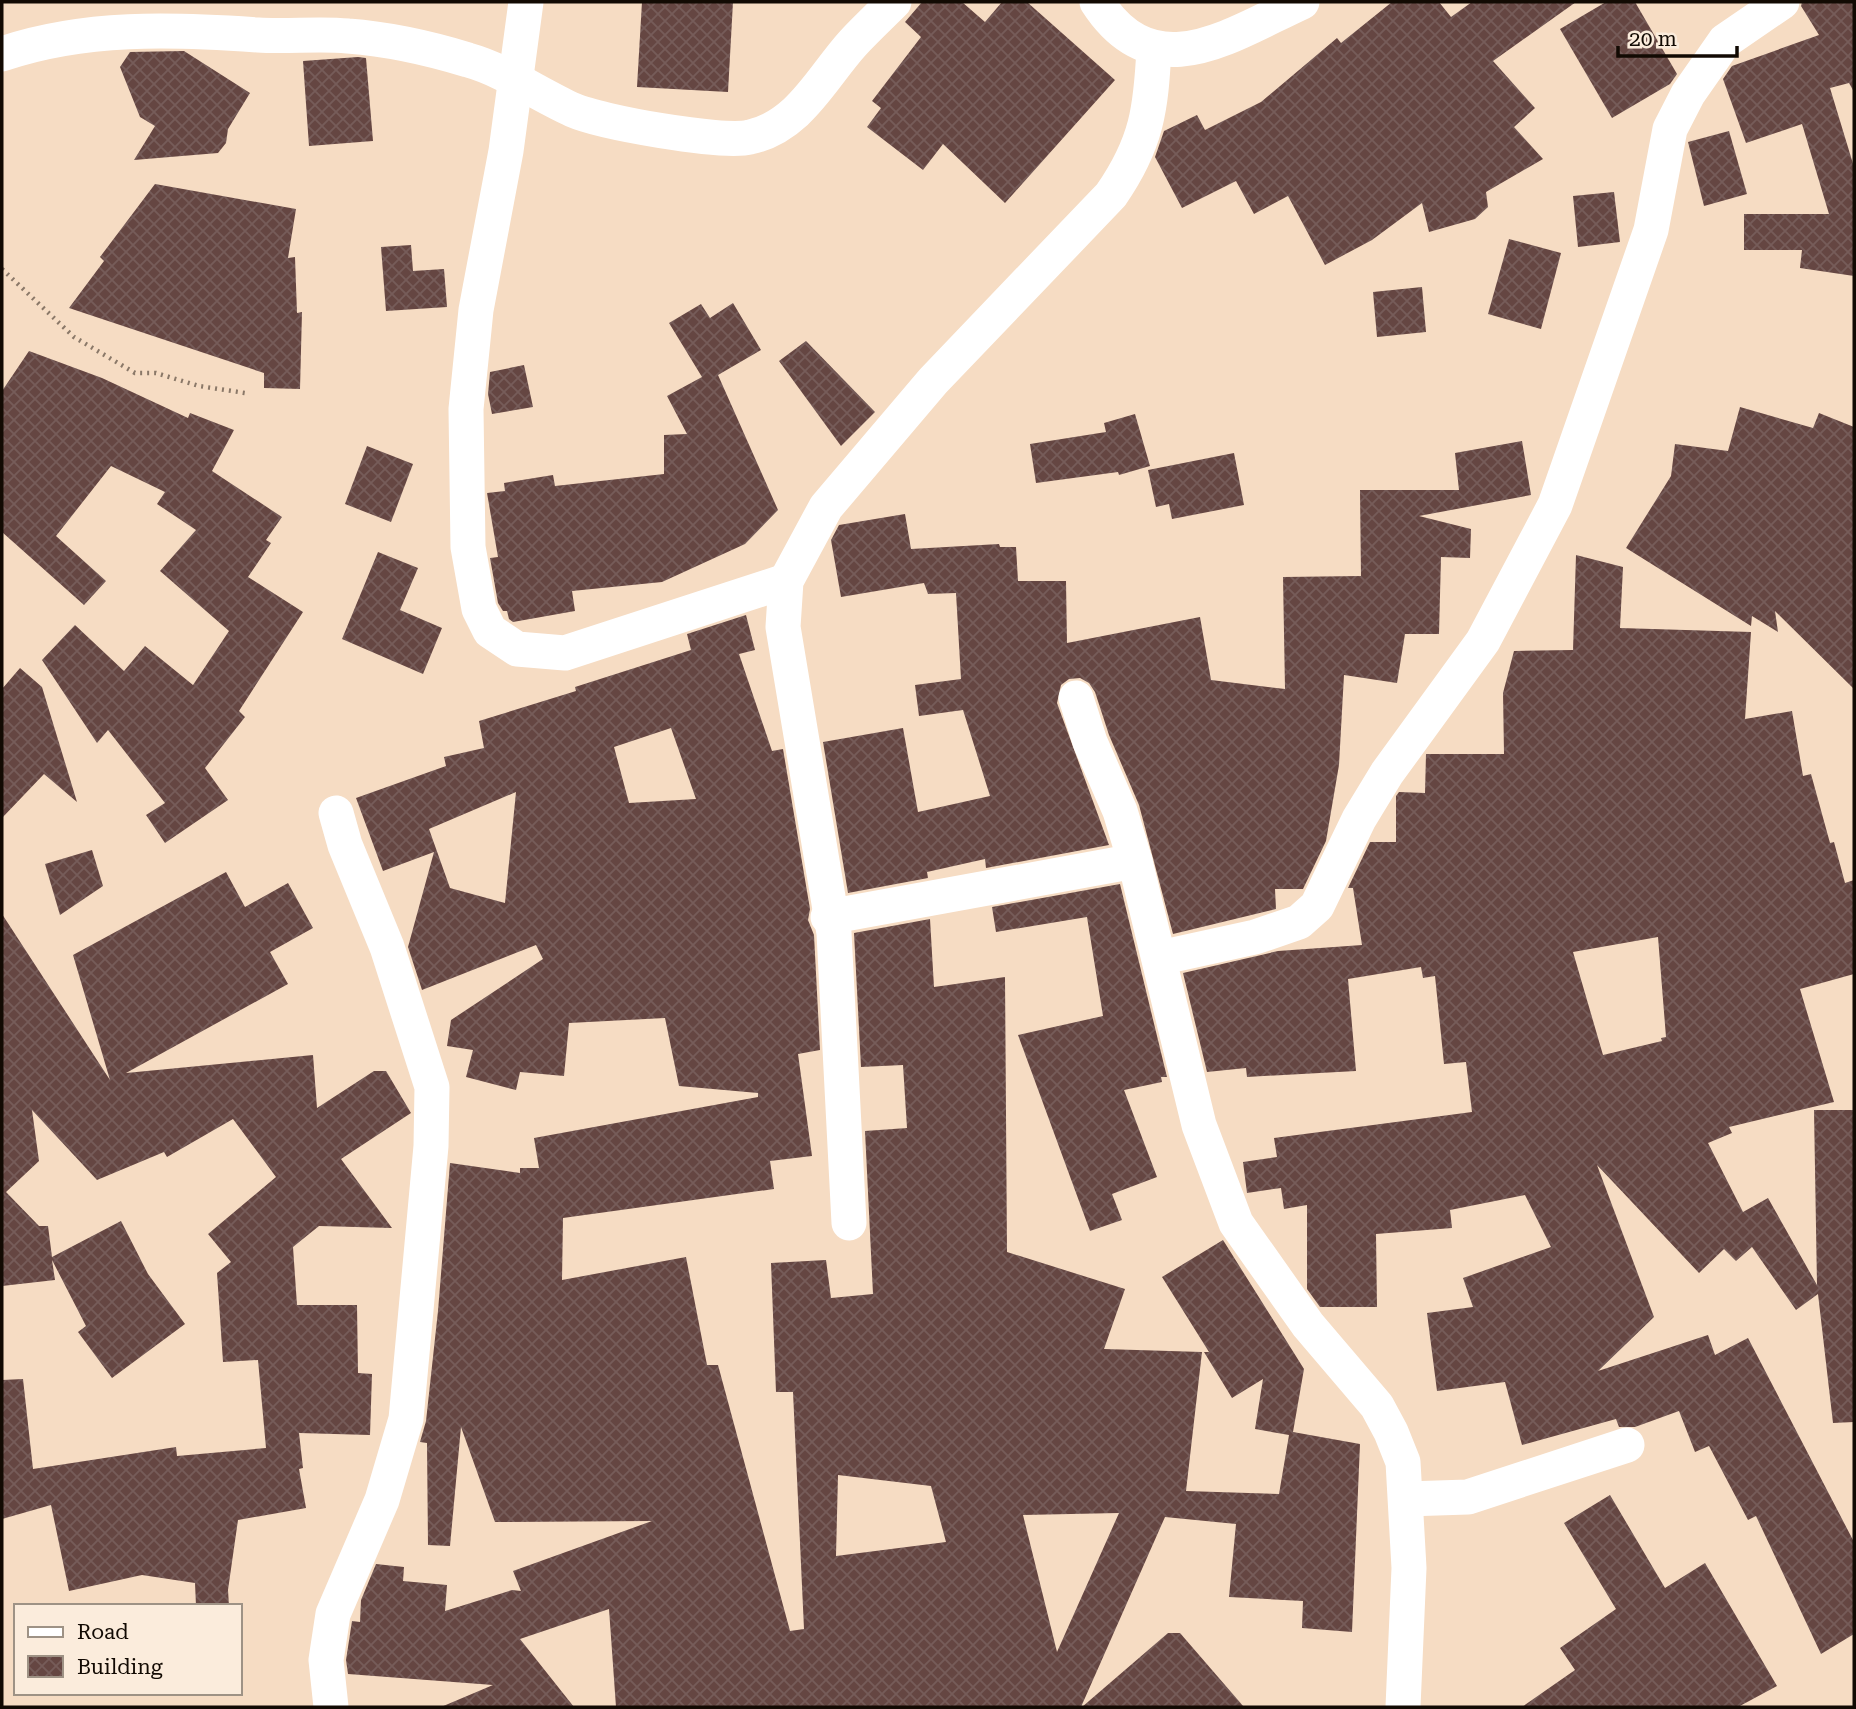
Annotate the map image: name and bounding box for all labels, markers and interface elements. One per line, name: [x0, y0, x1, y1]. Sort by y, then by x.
scale bar: [1618, 14, 1737, 58]
text: 20 m: [1629, 27, 1677, 51]
legend: [14, 1604, 242, 1695]
text: Road: [77, 1620, 129, 1644]
text: Building: [77, 1655, 163, 1679]

